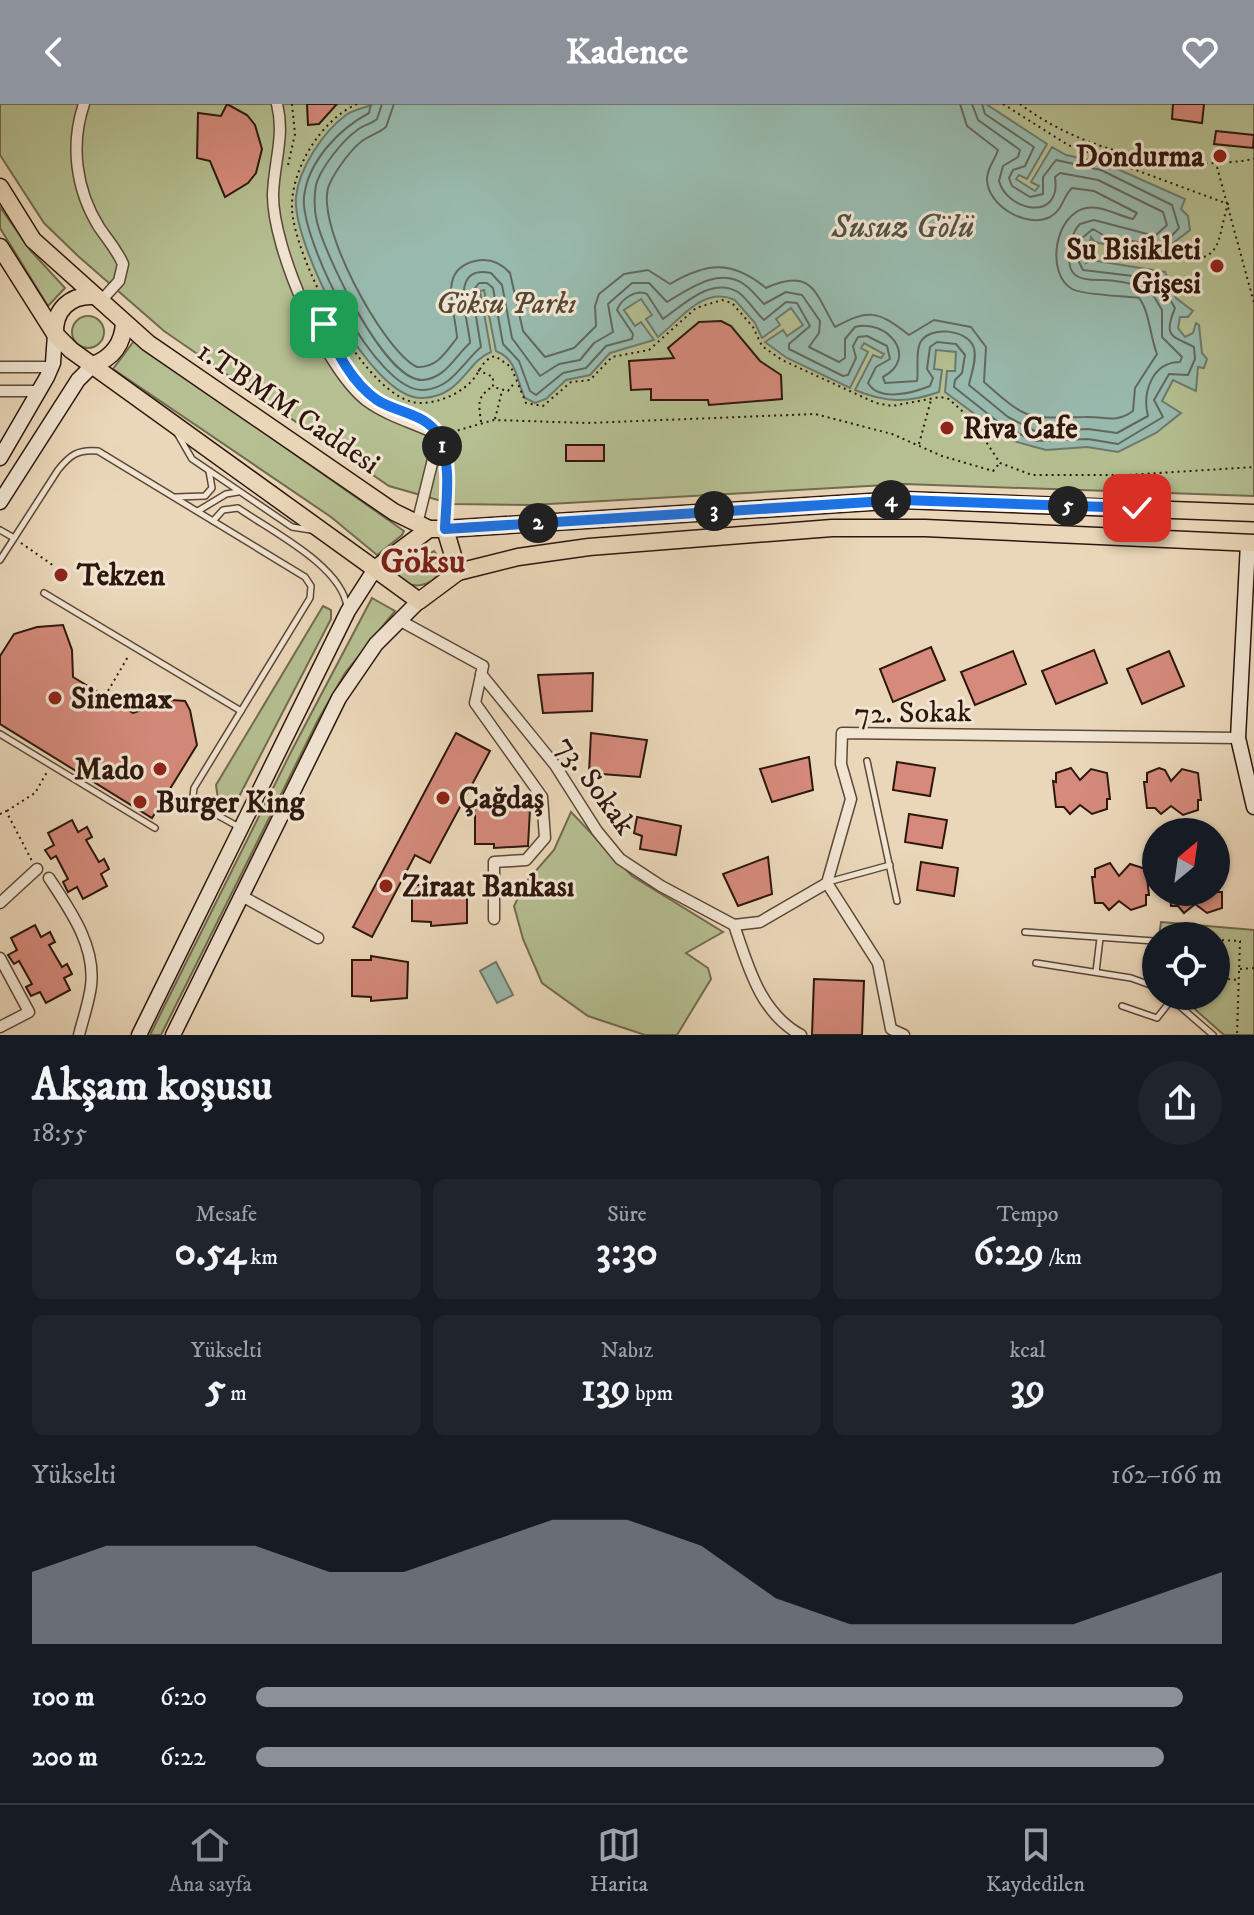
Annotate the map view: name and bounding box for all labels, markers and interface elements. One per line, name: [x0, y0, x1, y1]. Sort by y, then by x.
icon: back: [32, 30, 76, 74]
text: Kadence: [566, 30, 688, 75]
icon: heart: [1178, 30, 1222, 74]
place label: Dondurma: [1076, 139, 1205, 176]
marker: Dondurma: [1211, 147, 1229, 165]
water label: Susuz Gölü: [831, 208, 975, 248]
place label: Su Bisikleti Gişesi: [1066, 232, 1201, 303]
marker: Su Bisikleti Gişesi: [1208, 257, 1226, 275]
park label: Göksu Parkı: [436, 286, 576, 323]
pin: [290, 290, 358, 358]
icon: arrive: [302, 302, 346, 346]
street label: 1.TBMM Caddesi: [190, 333, 387, 483]
place label: Riva Cafe: [963, 411, 1078, 448]
marker: Riva Cafe: [938, 419, 956, 437]
pin: 1: [422, 426, 462, 466]
text: 1: [438, 432, 446, 459]
pin: [1103, 474, 1171, 542]
pin: 4: [871, 480, 911, 520]
text: 4: [885, 486, 897, 513]
pin: 5: [1048, 486, 1088, 526]
icon: check: [1115, 486, 1159, 530]
pin: 3: [694, 491, 734, 531]
text: 5: [1063, 492, 1073, 519]
text: 3: [710, 497, 718, 524]
pin: 2: [518, 503, 558, 543]
text: 2: [533, 509, 543, 536]
district label: Göksu: [381, 541, 465, 583]
place label: Tekzen: [76, 558, 165, 595]
marker: Tekzen: [52, 566, 70, 584]
place label: Sinemax: [71, 681, 173, 718]
marker: Sinemax: [46, 689, 64, 707]
street label: 72. Sokak: [854, 694, 972, 733]
street label: 73. Sokak: [547, 729, 643, 843]
place label: Mado: [74, 752, 144, 789]
marker: Mado: [151, 760, 169, 778]
place label: Çağdaş: [459, 781, 544, 818]
place label: Burger King: [156, 785, 306, 822]
marker: Çağdaş: [434, 789, 452, 807]
marker: Burger King: [131, 793, 149, 811]
north arrow: [1142, 818, 1230, 906]
map controls: [1142, 818, 1230, 1010]
place label: Ziraat Bankası: [402, 869, 575, 906]
marker: Ziraat Bankası: [377, 877, 395, 895]
button: locate: [1142, 922, 1230, 1010]
text: Akşam koşusu: [32, 1059, 272, 1114]
button: share: [1138, 1061, 1222, 1145]
text: 18:55: [32, 1117, 87, 1150]
text: Mesafe: [196, 1201, 257, 1228]
text: Süre: [607, 1201, 647, 1228]
text: Tempo: [997, 1201, 1059, 1228]
text: 0.54: [175, 1228, 246, 1278]
text: 3:30: [596, 1228, 658, 1278]
text: 6:29: [973, 1228, 1044, 1278]
text: km: [246, 1244, 278, 1271]
text: /km: [1044, 1244, 1082, 1271]
text: Yükselti: [191, 1337, 262, 1364]
text: Nabız: [601, 1337, 653, 1364]
text: kcal: [1010, 1337, 1046, 1364]
text: 5: [206, 1364, 226, 1414]
text: 139: [581, 1364, 630, 1414]
text: 39: [1010, 1364, 1045, 1414]
text: m: [226, 1380, 247, 1407]
text: bpm: [630, 1380, 673, 1407]
text: Yükselti: [32, 1459, 116, 1492]
text: 162–166 m: [1111, 1459, 1222, 1492]
text: 100 m: [32, 1681, 95, 1714]
text: 6:20: [160, 1681, 207, 1714]
text: 200 m: [32, 1741, 98, 1774]
text: 6:22: [160, 1741, 206, 1774]
tab: Ana sayfa: [169, 1823, 252, 1898]
tab: Harita: [590, 1823, 648, 1898]
tab: Kaydedilen: [986, 1823, 1085, 1898]

